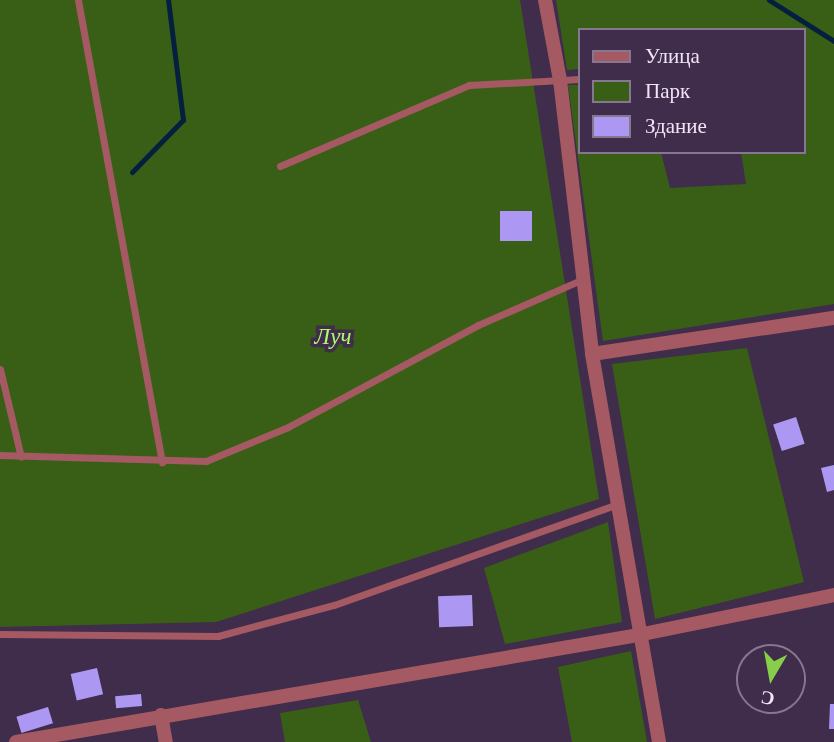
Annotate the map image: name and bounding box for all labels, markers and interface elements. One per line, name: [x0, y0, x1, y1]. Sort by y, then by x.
legend: [578, 28, 806, 154]
text: Улица: [645, 44, 700, 68]
text: Парк: [645, 79, 690, 103]
text: Здание: [645, 114, 707, 138]
park label: Луч: [315, 323, 351, 351]
north arrow: [736, 644, 806, 714]
text: С: [759, 687, 776, 710]

